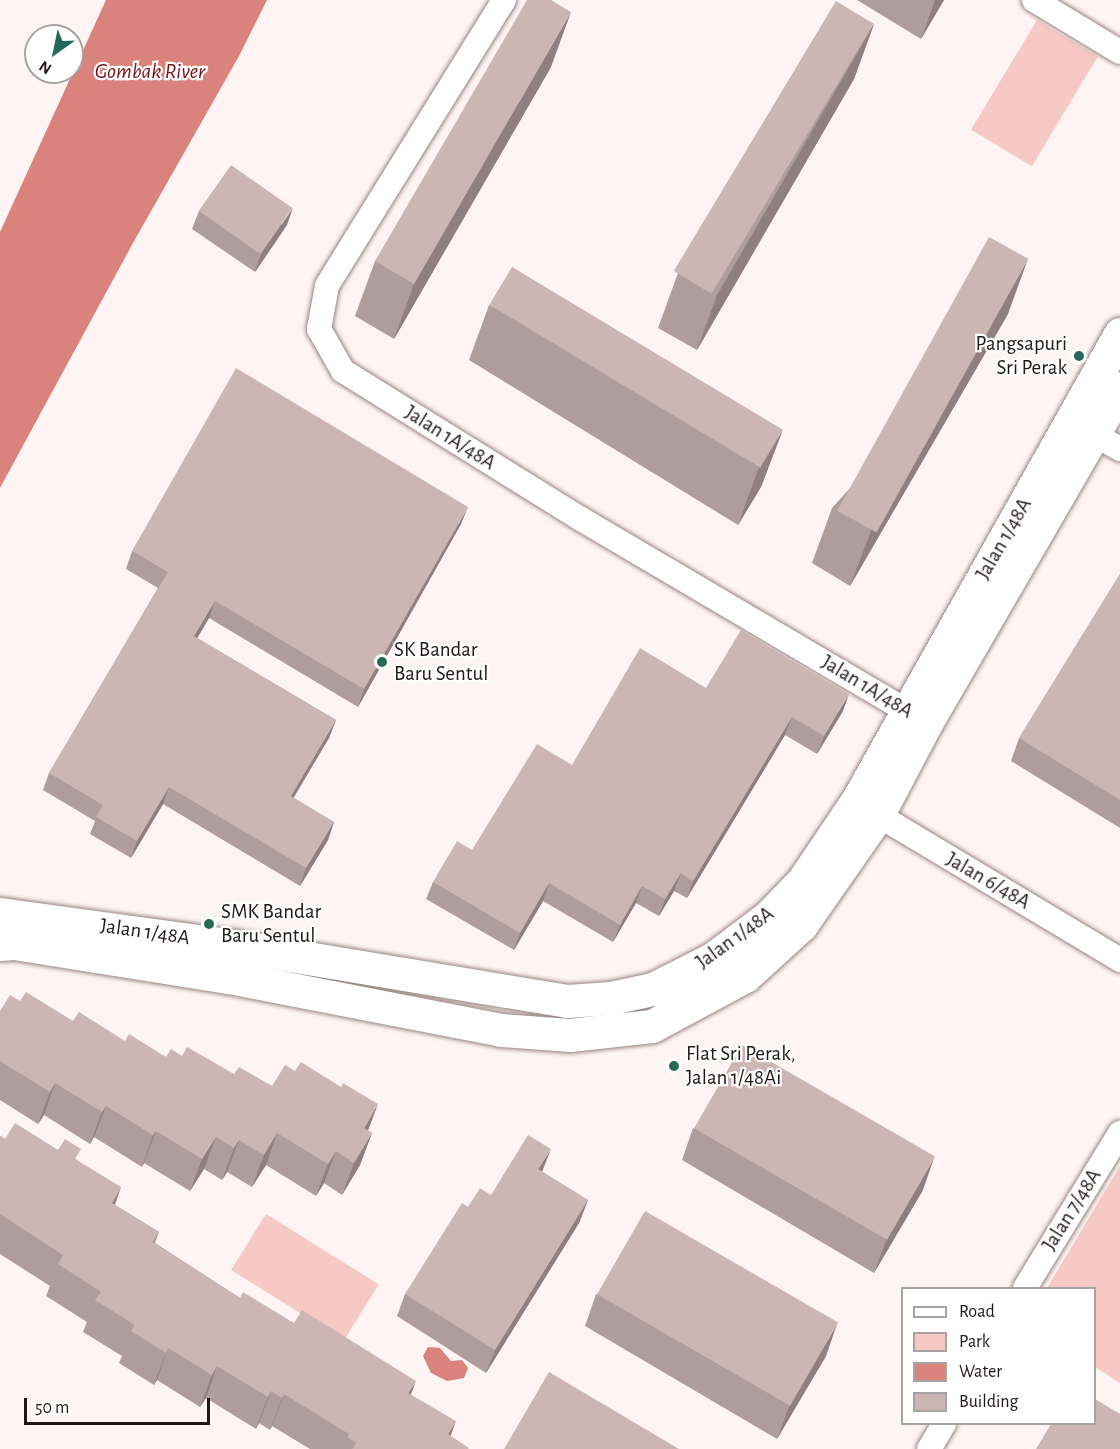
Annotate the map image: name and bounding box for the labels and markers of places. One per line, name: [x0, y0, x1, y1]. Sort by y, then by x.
place label: Pangsapuri Sri Perak: [976, 331, 1067, 381]
marker: Pangsapuri Sri Perak: [1072, 349, 1086, 363]
place label: SK Bandar Baru Sentul: [394, 637, 488, 687]
marker: SK Bandar Baru Sentul: [375, 655, 389, 669]
place label: SMK Bandar Baru Sentul: [221, 899, 321, 949]
marker: SMK Bandar Baru Sentul: [202, 917, 216, 931]
place label: Flat Sri Perak, Jalan 1/48Ai: [686, 1041, 796, 1091]
marker: Flat Sri Perak, Jalan 1/48Ai: [667, 1059, 681, 1073]

